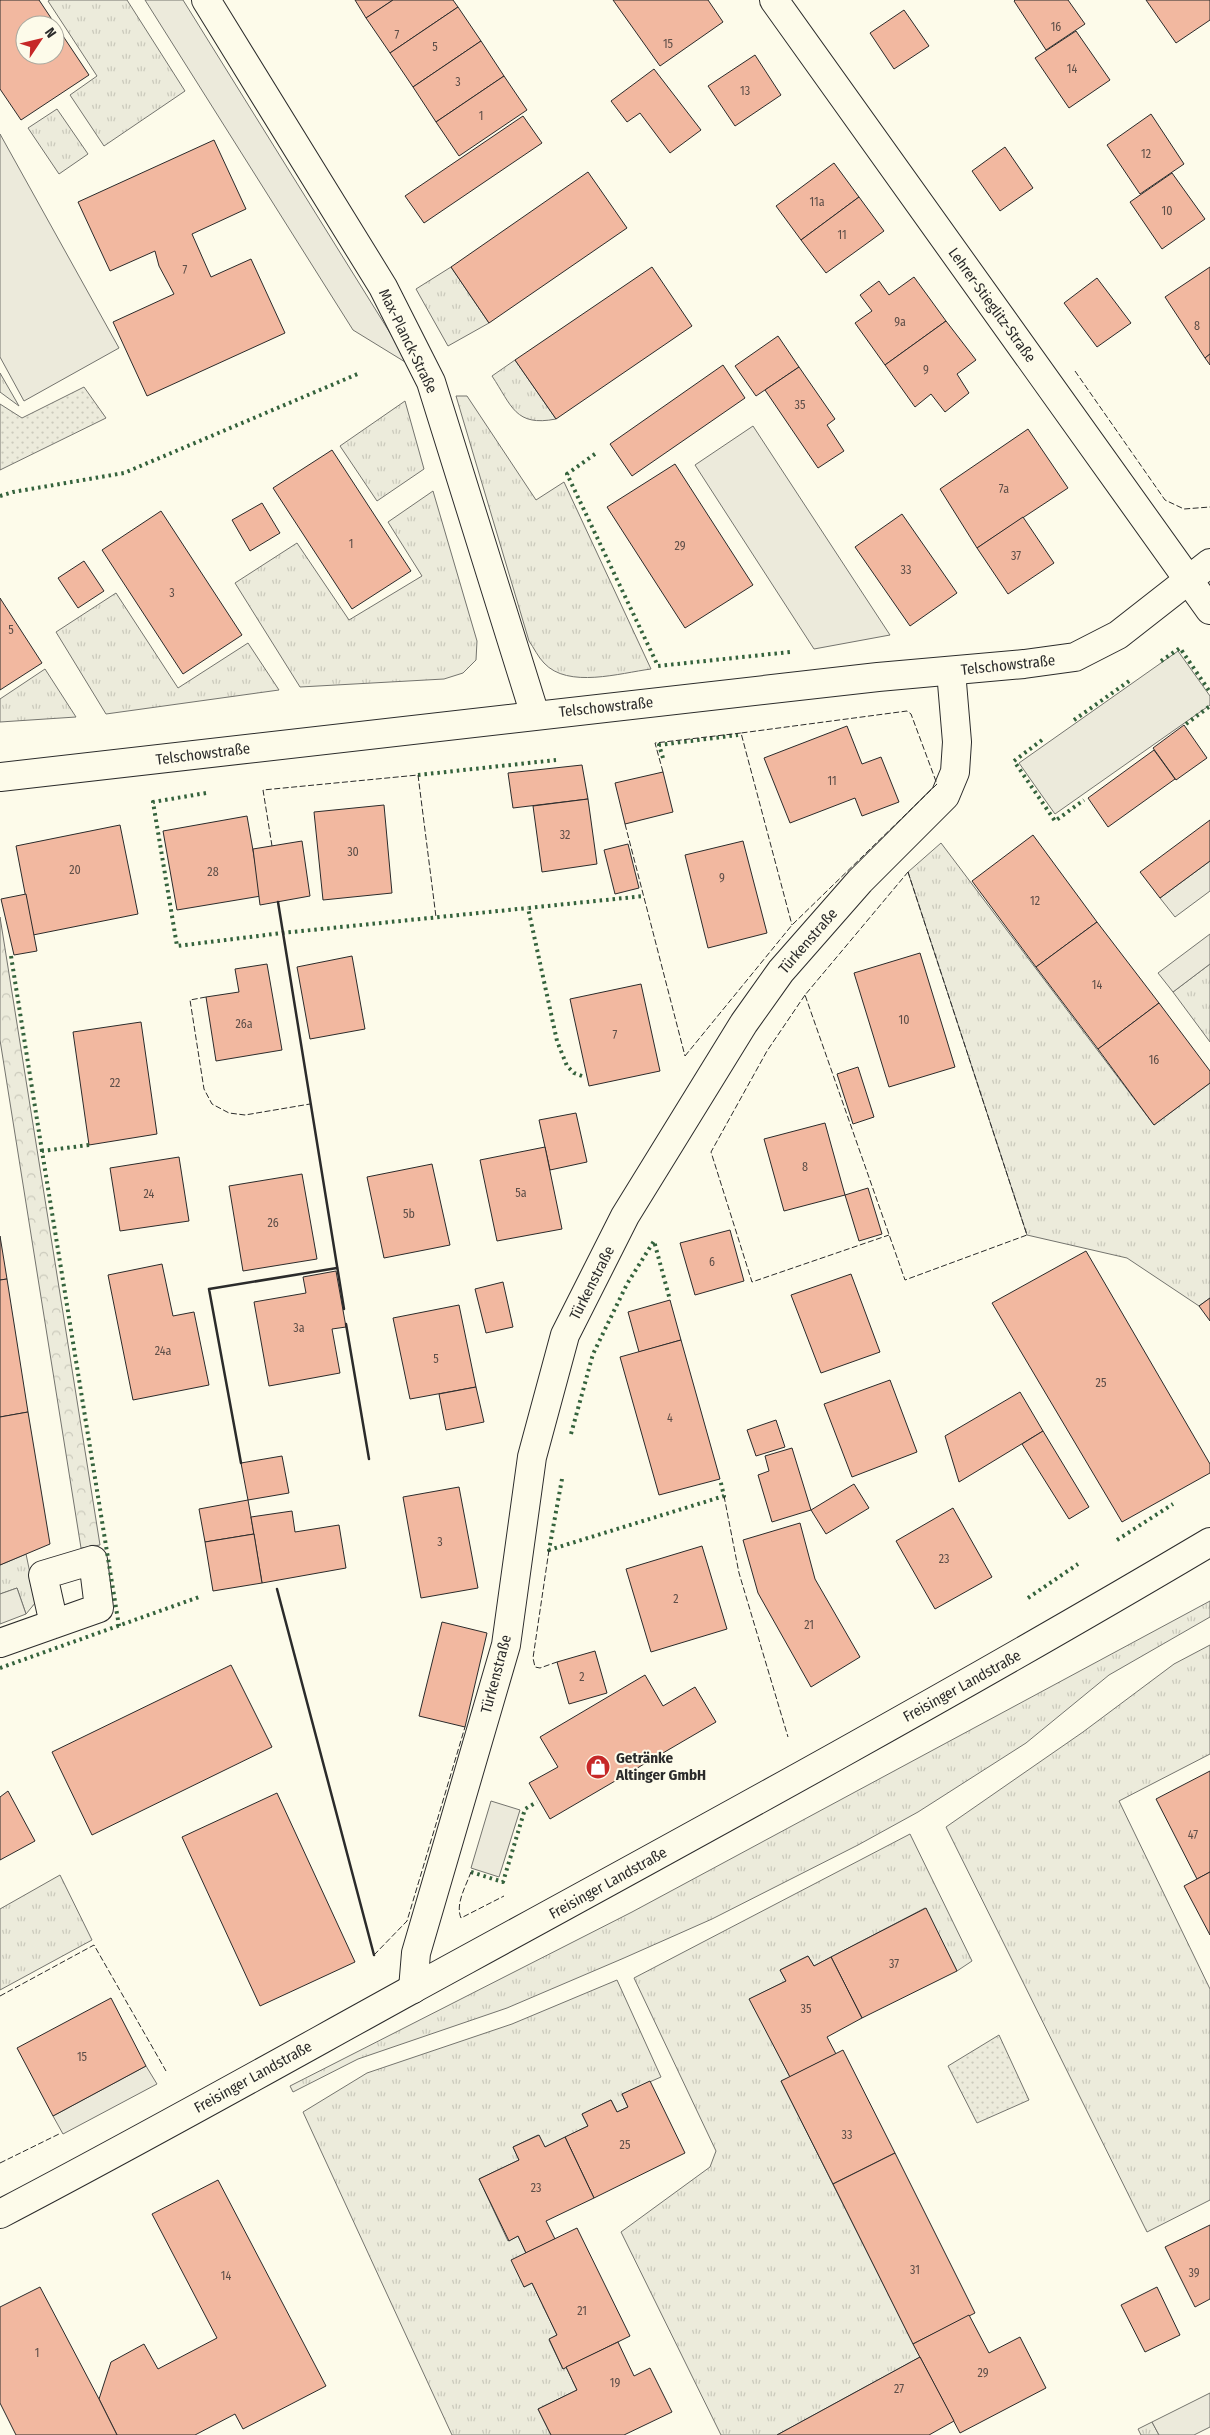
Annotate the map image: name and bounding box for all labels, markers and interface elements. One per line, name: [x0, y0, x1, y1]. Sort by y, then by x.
north arrow: [15, 15, 65, 65]
house number: 16: [1051, 20, 1061, 34]
text: N: [41, 25, 60, 41]
house number: 7: [395, 28, 400, 42]
house number: 15: [663, 37, 674, 51]
house number: 5: [432, 40, 438, 54]
house number: 14: [1067, 62, 1077, 76]
house number: 3: [455, 75, 461, 89]
house number: 13: [740, 84, 750, 98]
house number: 1: [479, 109, 483, 123]
house number: 12: [1141, 147, 1151, 161]
house number: 11a: [809, 195, 825, 209]
house number: 10: [1162, 204, 1172, 218]
house number: 11: [837, 228, 847, 242]
street label: Lehrer-Stieglitz-Straße: [944, 244, 1040, 366]
house number: 7: [183, 263, 188, 277]
street label: Max-Planck-Straße: [375, 286, 441, 396]
house number: 9a: [894, 315, 906, 329]
house number: 8: [1194, 319, 1200, 333]
house number: 9: [923, 363, 929, 377]
house number: 35: [795, 398, 806, 412]
house number: 7a: [999, 482, 1009, 496]
house number: 1: [349, 537, 353, 551]
house number: 29: [674, 539, 686, 553]
house number: 37: [1011, 549, 1021, 563]
house number: 33: [901, 563, 911, 577]
house number: 3: [169, 586, 175, 600]
house number: 5: [8, 623, 14, 637]
street label: Telschowstraße: [960, 651, 1056, 679]
street label: Telschowstraße: [558, 693, 654, 721]
street label: Telschowstraße: [155, 739, 251, 769]
house number: 11: [827, 774, 837, 788]
house number: 32: [560, 828, 570, 842]
house number: 30: [347, 845, 359, 859]
house number: 20: [69, 863, 81, 877]
house number: 28: [207, 865, 219, 879]
house number: 9: [719, 871, 725, 885]
house number: 12: [1030, 894, 1040, 908]
street label: Türkenstraße: [775, 905, 841, 977]
house number: 14: [1092, 978, 1102, 992]
house number: 10: [899, 1013, 909, 1027]
house number: 26a: [235, 1017, 253, 1031]
house number: 7: [613, 1028, 618, 1042]
house number: 16: [1149, 1053, 1159, 1067]
house number: 22: [110, 1076, 120, 1090]
house number: 8: [802, 1160, 808, 1174]
house number: 5a: [515, 1186, 527, 1200]
house number: 24: [144, 1187, 155, 1201]
house number: 5b: [403, 1207, 415, 1221]
house number: 26: [267, 1216, 279, 1230]
street label: Türkenstraße: [566, 1243, 618, 1323]
house number: 6: [709, 1255, 715, 1269]
house number: 3a: [293, 1321, 305, 1335]
house number: 24a: [155, 1344, 171, 1358]
house number: 5: [433, 1352, 439, 1366]
house number: 25: [1096, 1376, 1107, 1390]
house number: 4: [667, 1411, 673, 1425]
house number: 3: [437, 1535, 443, 1549]
house number: 23: [939, 1552, 949, 1566]
house number: 2: [673, 1592, 679, 1606]
house number: 21: [804, 1618, 814, 1632]
street label: Türkenstraße: [477, 1633, 515, 1715]
street label: Freisinger Landstraße: [900, 1646, 1024, 1726]
house number: 2: [579, 1670, 585, 1684]
place label: Getränke Altinger GmbH: [615, 1749, 706, 1784]
shop icon: Getränke Altinger GmbH: [585, 1754, 611, 1780]
house number: 47: [1188, 1828, 1198, 1842]
street label: Freisinger Landstraße: [546, 1843, 670, 1923]
house number: 37: [889, 1957, 899, 1971]
house number: 35: [801, 2002, 812, 2016]
street label: Freisinger Landstraße: [191, 2037, 315, 2117]
house number: 15: [77, 2050, 88, 2064]
house number: 33: [842, 2128, 852, 2142]
house number: 25: [620, 2138, 631, 2152]
house number: 23: [531, 2181, 541, 2195]
house number: 31: [910, 2263, 920, 2277]
house number: 39: [1188, 2266, 1200, 2280]
house number: 14: [221, 2269, 231, 2283]
house number: 21: [577, 2304, 587, 2318]
house number: 1: [35, 2346, 39, 2360]
house number: 29: [977, 2366, 989, 2380]
house number: 19: [610, 2376, 620, 2390]
house number: 27: [894, 2382, 904, 2396]

